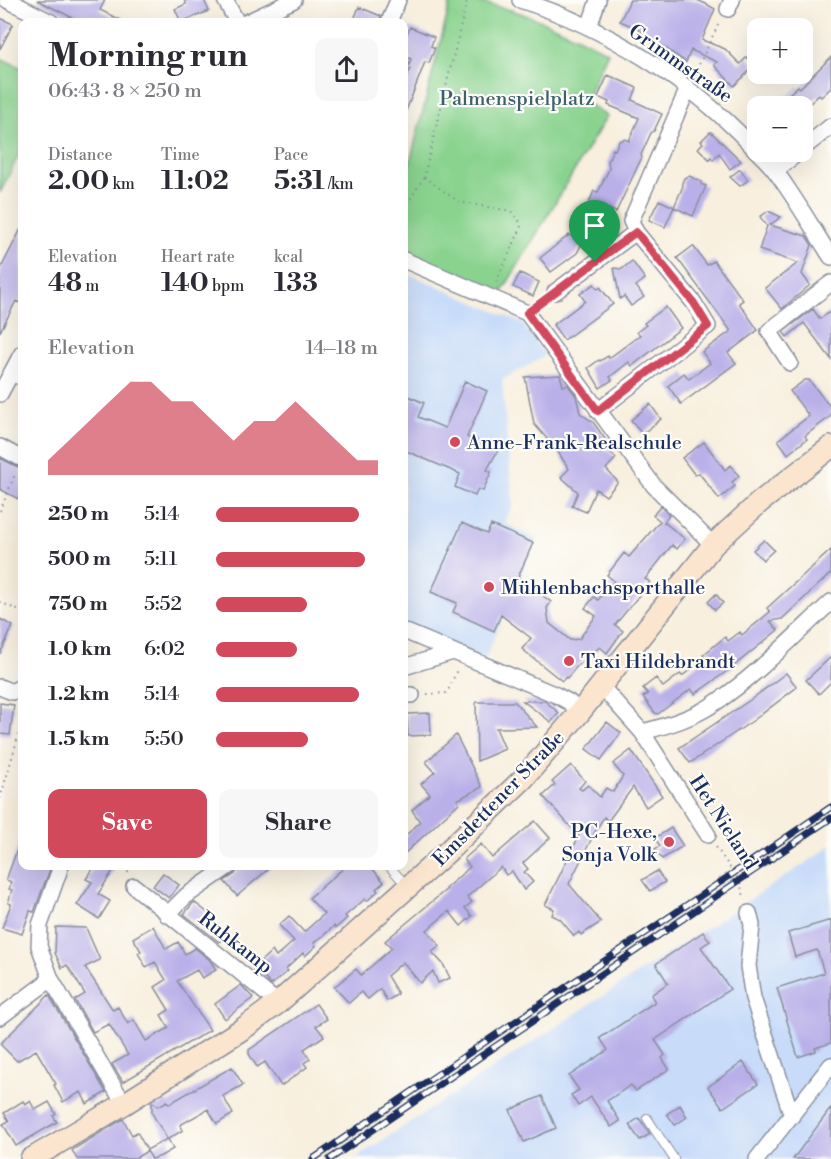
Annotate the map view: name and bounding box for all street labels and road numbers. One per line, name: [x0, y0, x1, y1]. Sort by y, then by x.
street label: Grimmstraße: [623, 19, 737, 109]
street label: Emsdettener Straße: [428, 726, 570, 872]
street label: Het Nieland: [683, 771, 763, 876]
street label: Ruhkamp: [193, 906, 277, 980]

